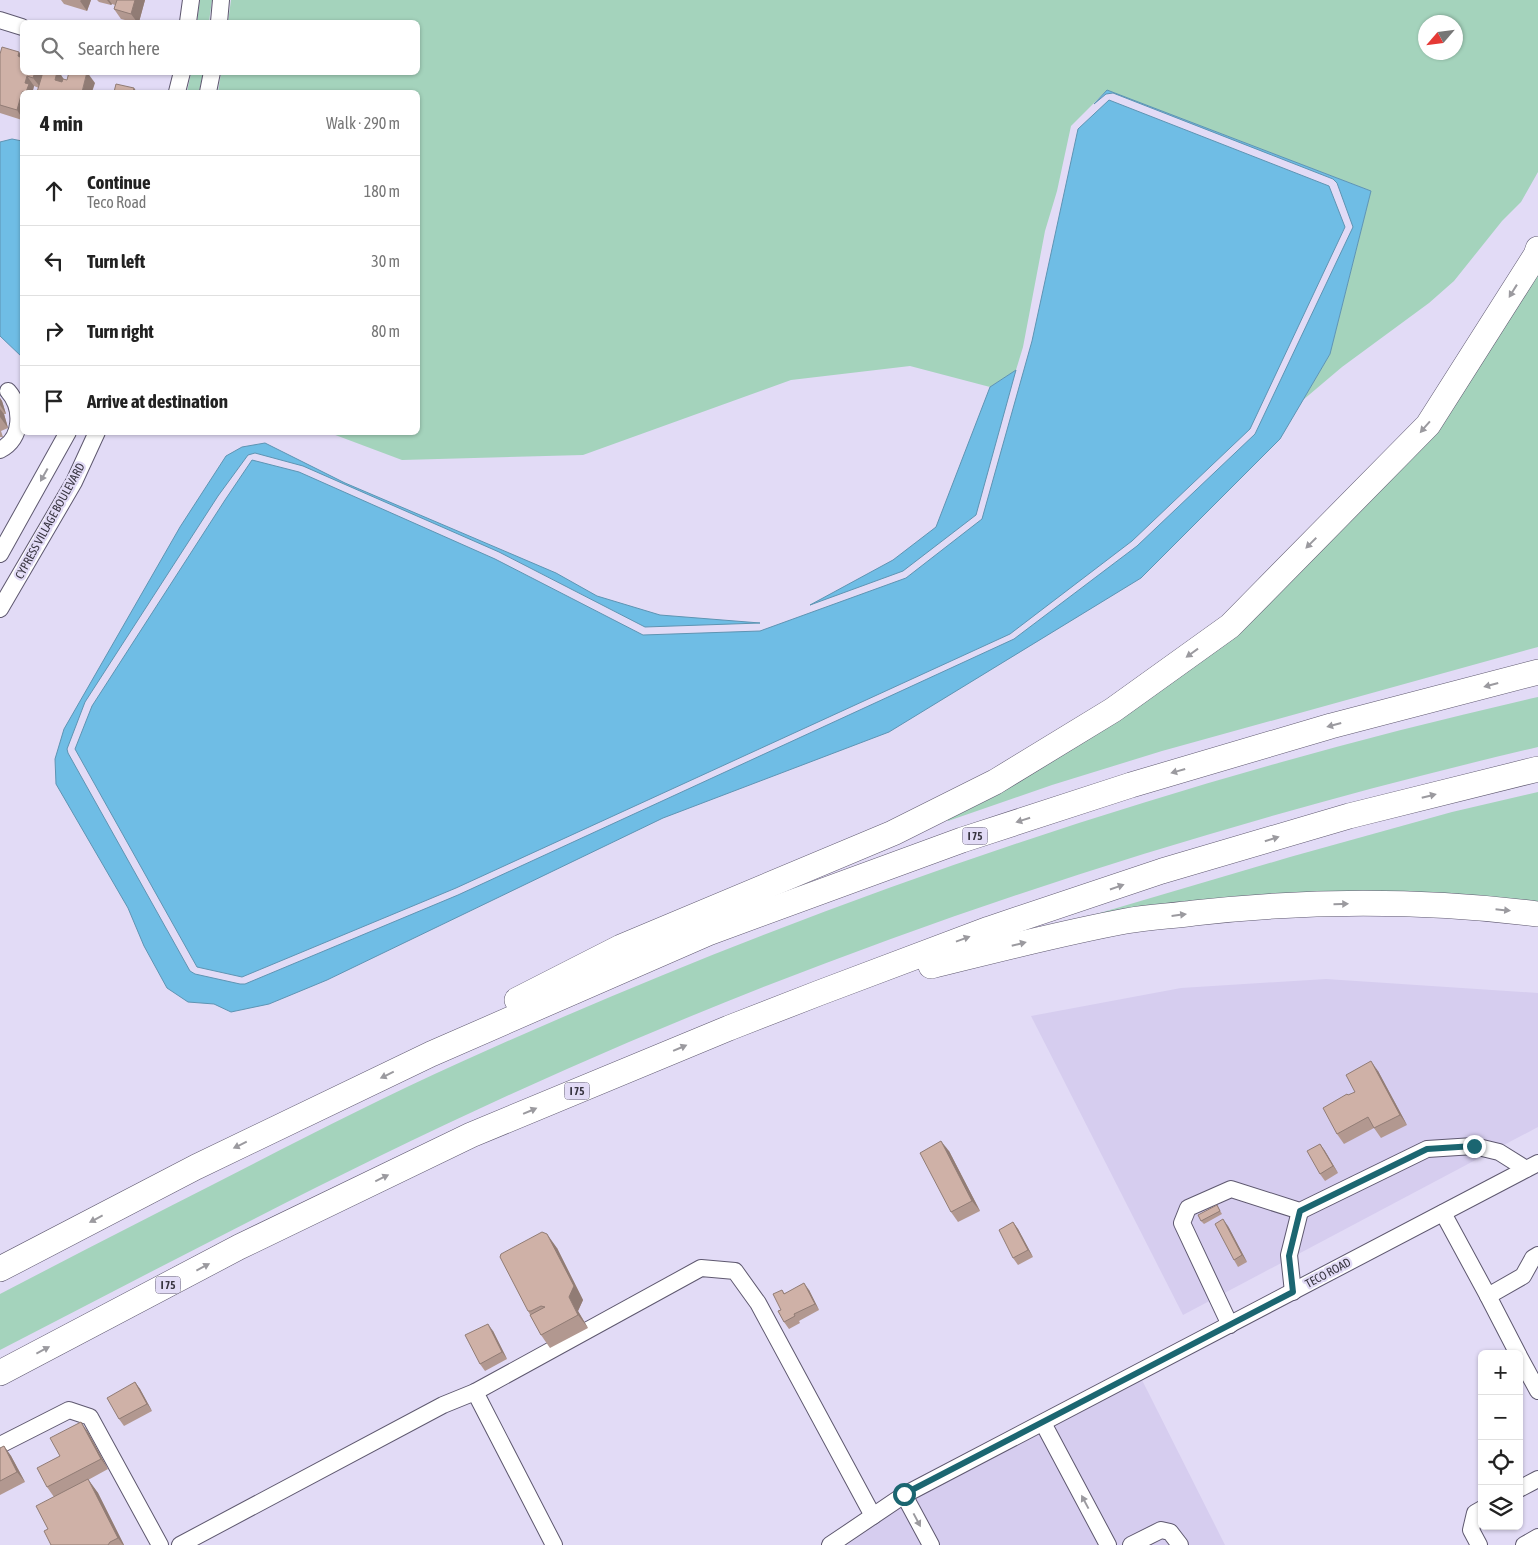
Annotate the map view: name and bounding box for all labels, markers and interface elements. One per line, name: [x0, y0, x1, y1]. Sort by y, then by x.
north arrow: [1418, 15, 1463, 60]
search box: [20, 20, 420, 75]
icon: search: [38, 34, 66, 62]
text: Search here: [78, 37, 160, 59]
text: 4 min: [40, 111, 83, 135]
text: Walk · 290 m: [326, 114, 400, 132]
text: Continue: [87, 171, 151, 193]
icon: ahead: [40, 177, 68, 205]
text: 180 m: [364, 182, 400, 200]
text: Teco Road: [87, 193, 146, 211]
icon: left: [40, 247, 68, 275]
text: Turn left: [87, 250, 145, 272]
text: 30 m: [371, 252, 400, 270]
one-way arrow: [1508, 285, 1518, 298]
icon: right: [40, 317, 68, 345]
text: Turn right: [87, 320, 154, 342]
text: 80 m: [371, 322, 400, 340]
icon: arrive: [40, 387, 68, 415]
text: Arrive at destination: [87, 390, 228, 412]
one-way arrow: [1419, 421, 1431, 433]
street label: CYPRESS VILLAGE BOULEVARD: [12, 460, 88, 581]
one-way arrow: [40, 468, 48, 482]
one-way arrow: [1305, 537, 1317, 549]
one-way arrow: [1185, 648, 1199, 658]
one-way arrow: [1483, 681, 1498, 689]
one-way arrow: [1326, 722, 1341, 730]
one-way arrow: [1170, 768, 1185, 776]
one-way arrow: [1421, 792, 1436, 800]
one-way arrow: [1015, 817, 1030, 825]
road number: I 75: [962, 828, 988, 844]
one-way arrow: [1265, 834, 1280, 842]
one-way arrow: [1110, 883, 1125, 891]
one-way arrow: [1333, 900, 1349, 908]
one-way arrow: [1496, 907, 1512, 915]
one-way arrow: [1171, 911, 1187, 919]
one-way arrow: [956, 935, 971, 943]
one-way arrow: [1012, 940, 1027, 948]
one-way arrow: [673, 1044, 687, 1052]
one-way arrow: [379, 1070, 394, 1079]
road number: I 75: [564, 1082, 590, 1100]
one-way arrow: [523, 1106, 537, 1114]
route end: [1463, 1135, 1486, 1158]
one-way arrow: [233, 1141, 247, 1149]
one-way arrow: [375, 1174, 389, 1182]
one-way arrow: [88, 1215, 103, 1223]
street label: TECO ROAD: [1303, 1255, 1353, 1291]
one-way arrow: [195, 1263, 210, 1271]
road number: I 75: [156, 1276, 180, 1294]
one-way arrow: [36, 1346, 50, 1354]
map controls: [1478, 1350, 1523, 1530]
button: +: [1478, 1350, 1523, 1395]
button: −: [1478, 1395, 1523, 1440]
button: locate: [1478, 1440, 1523, 1485]
route start: [893, 1483, 916, 1506]
button: layers: [1478, 1485, 1523, 1530]
one-way arrow: [1081, 1495, 1089, 1509]
one-way arrow: [913, 1513, 922, 1526]

